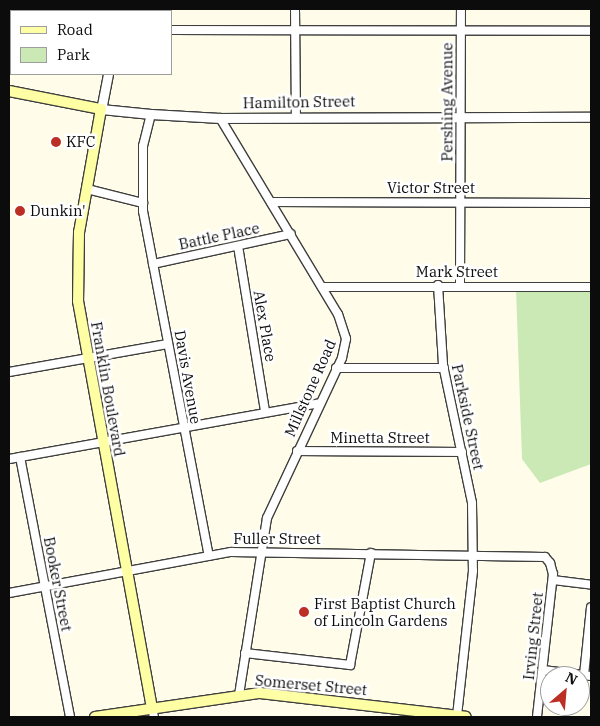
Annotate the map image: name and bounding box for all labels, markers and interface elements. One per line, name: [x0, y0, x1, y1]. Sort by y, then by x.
legend: [10, 10, 172, 75]
text: Road: [57, 20, 93, 39]
street label: Pershing Avenue: [438, 42, 456, 162]
text: Park: [57, 45, 90, 64]
street label: Hamilton Street: [243, 92, 355, 112]
place label: KFC: [66, 133, 95, 151]
marker: KFC: [50, 136, 62, 148]
street label: Victor Street: [387, 179, 475, 197]
place label: Dunkin': [30, 202, 86, 220]
marker: Dunkin': [14, 205, 26, 217]
street label: Battle Place: [177, 219, 261, 253]
street label: Mark Street: [416, 263, 498, 281]
street label: Alex Place: [250, 289, 280, 363]
street label: Franklin Boulevard: [87, 320, 129, 458]
street label: Davis Avenue: [171, 329, 205, 425]
street label: Millstone Road: [280, 337, 340, 439]
street label: Parkside Street: [448, 363, 488, 471]
street label: Minetta Street: [330, 429, 430, 447]
street label: Fuller Street: [233, 530, 321, 548]
street label: Booker Street: [40, 535, 76, 633]
street label: Irving Street: [519, 591, 547, 681]
place label: First Baptist Church of Lincoln Gardens: [314, 594, 456, 629]
marker: First Baptist Church of Lincoln Gardens: [298, 606, 310, 618]
north arrow: [540, 666, 590, 716]
text: N: [562, 668, 580, 689]
street label: Somerset Street: [254, 671, 368, 699]

